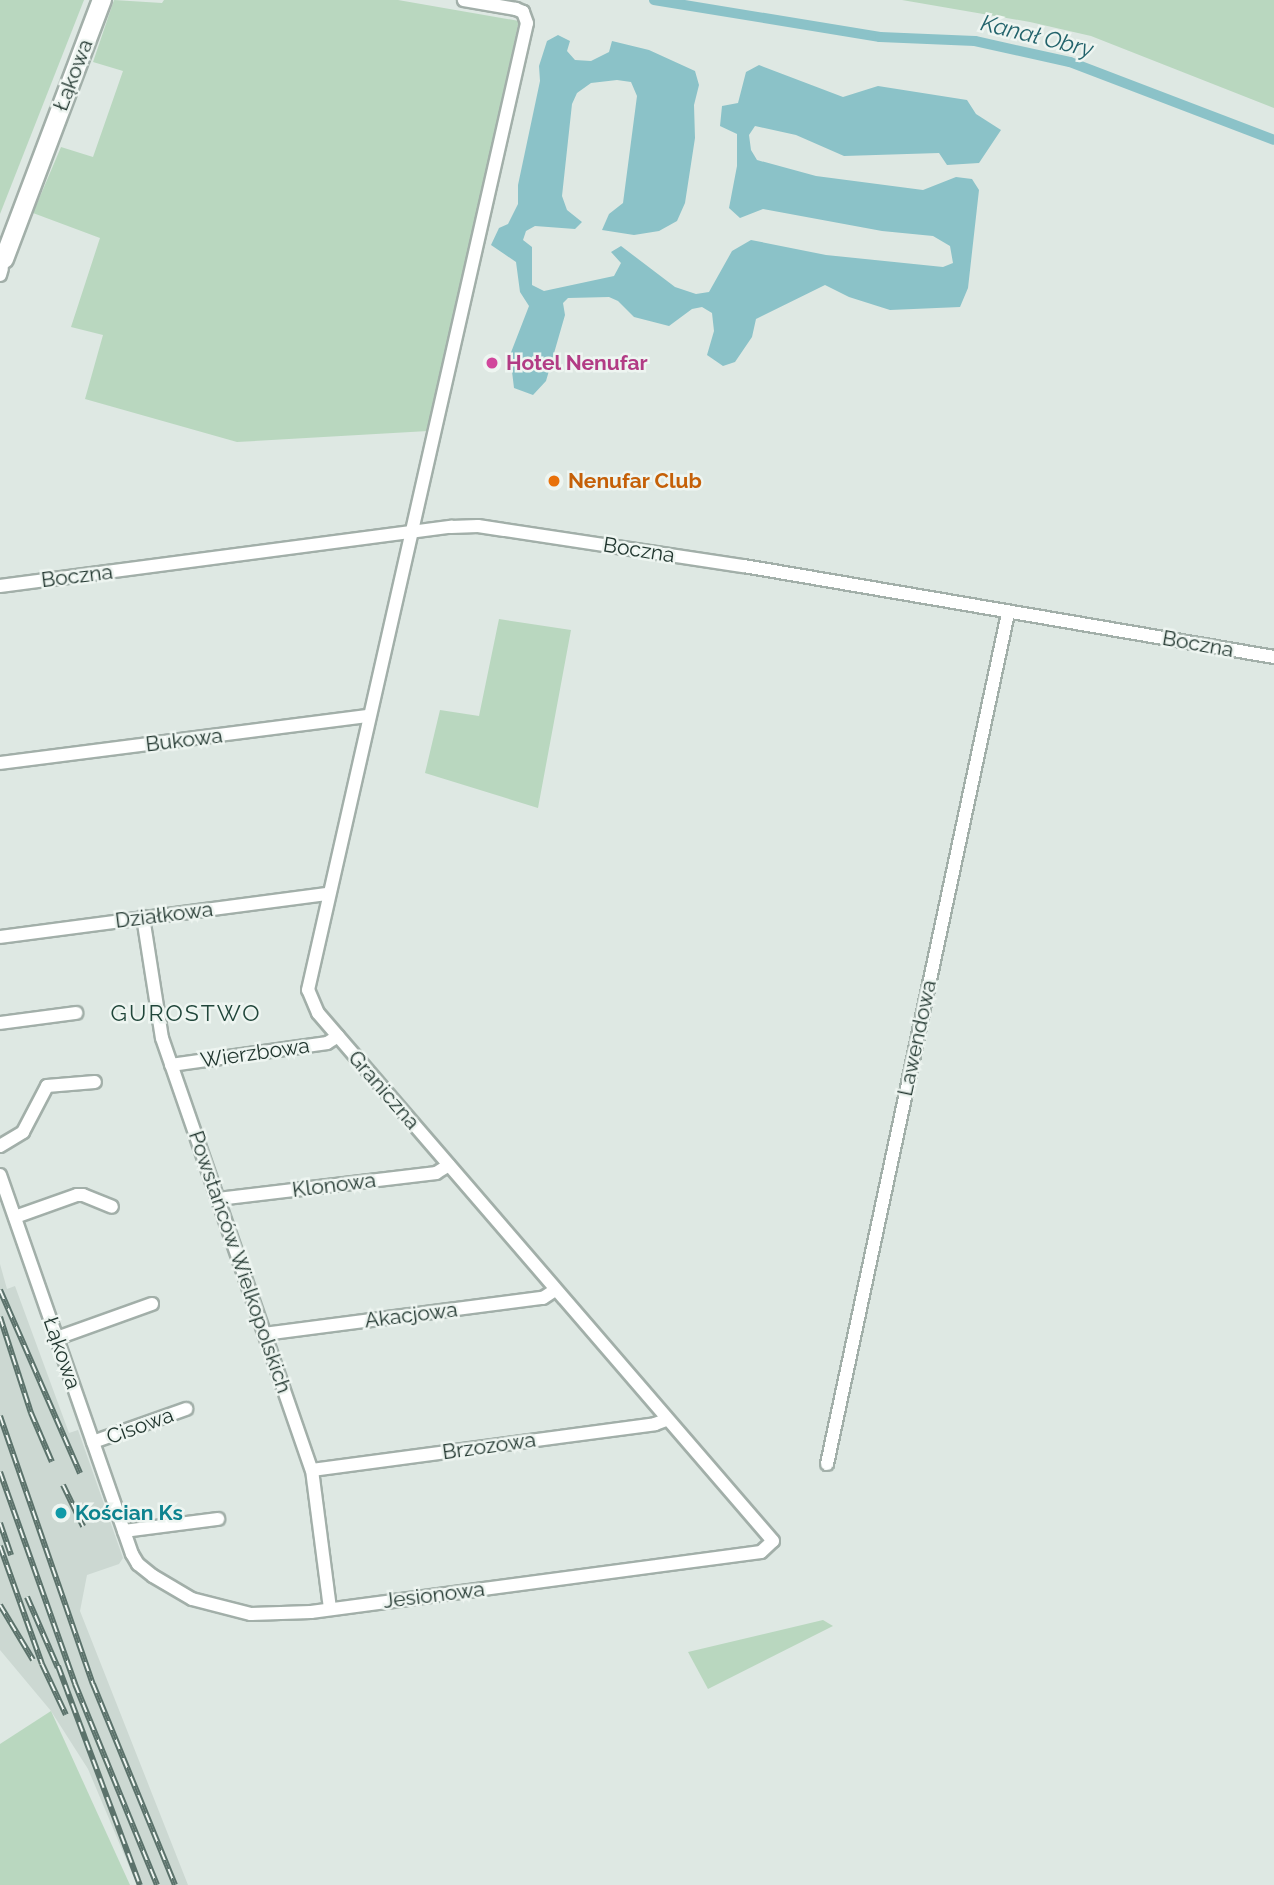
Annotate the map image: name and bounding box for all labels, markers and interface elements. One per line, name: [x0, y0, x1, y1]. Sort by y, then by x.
water label: Kanał Obry: [978, 9, 1096, 63]
street label: Łąkowa: [48, 36, 98, 114]
place label: Hotel Nenufar: [506, 350, 648, 376]
marker: Hotel Nenufar: [484, 355, 500, 371]
place label: Nenufar Club: [568, 468, 702, 494]
marker: Nenufar Club: [546, 473, 562, 489]
street label: Boczna: [601, 532, 677, 568]
street label: Boczna: [40, 559, 114, 593]
street label: Boczna: [1160, 625, 1236, 663]
street label: Bukowa: [144, 723, 224, 757]
street label: Działkowa: [114, 896, 214, 934]
street label: Lawendowa: [892, 978, 942, 1098]
district label: GUROSTWO: [112, 999, 260, 1027]
street label: Wierzbowa: [199, 1033, 311, 1073]
street label: Graniczna: [343, 1045, 425, 1135]
street label: Powstańców Wielkopolskich: [183, 1127, 297, 1397]
street label: Klonowa: [291, 1167, 377, 1203]
street label: Akacjowa: [363, 1297, 459, 1333]
street label: Łąkowa: [38, 1314, 86, 1392]
street label: Cisowa: [103, 1402, 177, 1450]
street label: Brzozowa: [441, 1427, 537, 1465]
place label: Kościan Ks: [75, 1500, 183, 1526]
marker: Kościan Ks: [53, 1505, 69, 1521]
street label: Jesionowa: [382, 1576, 486, 1614]

